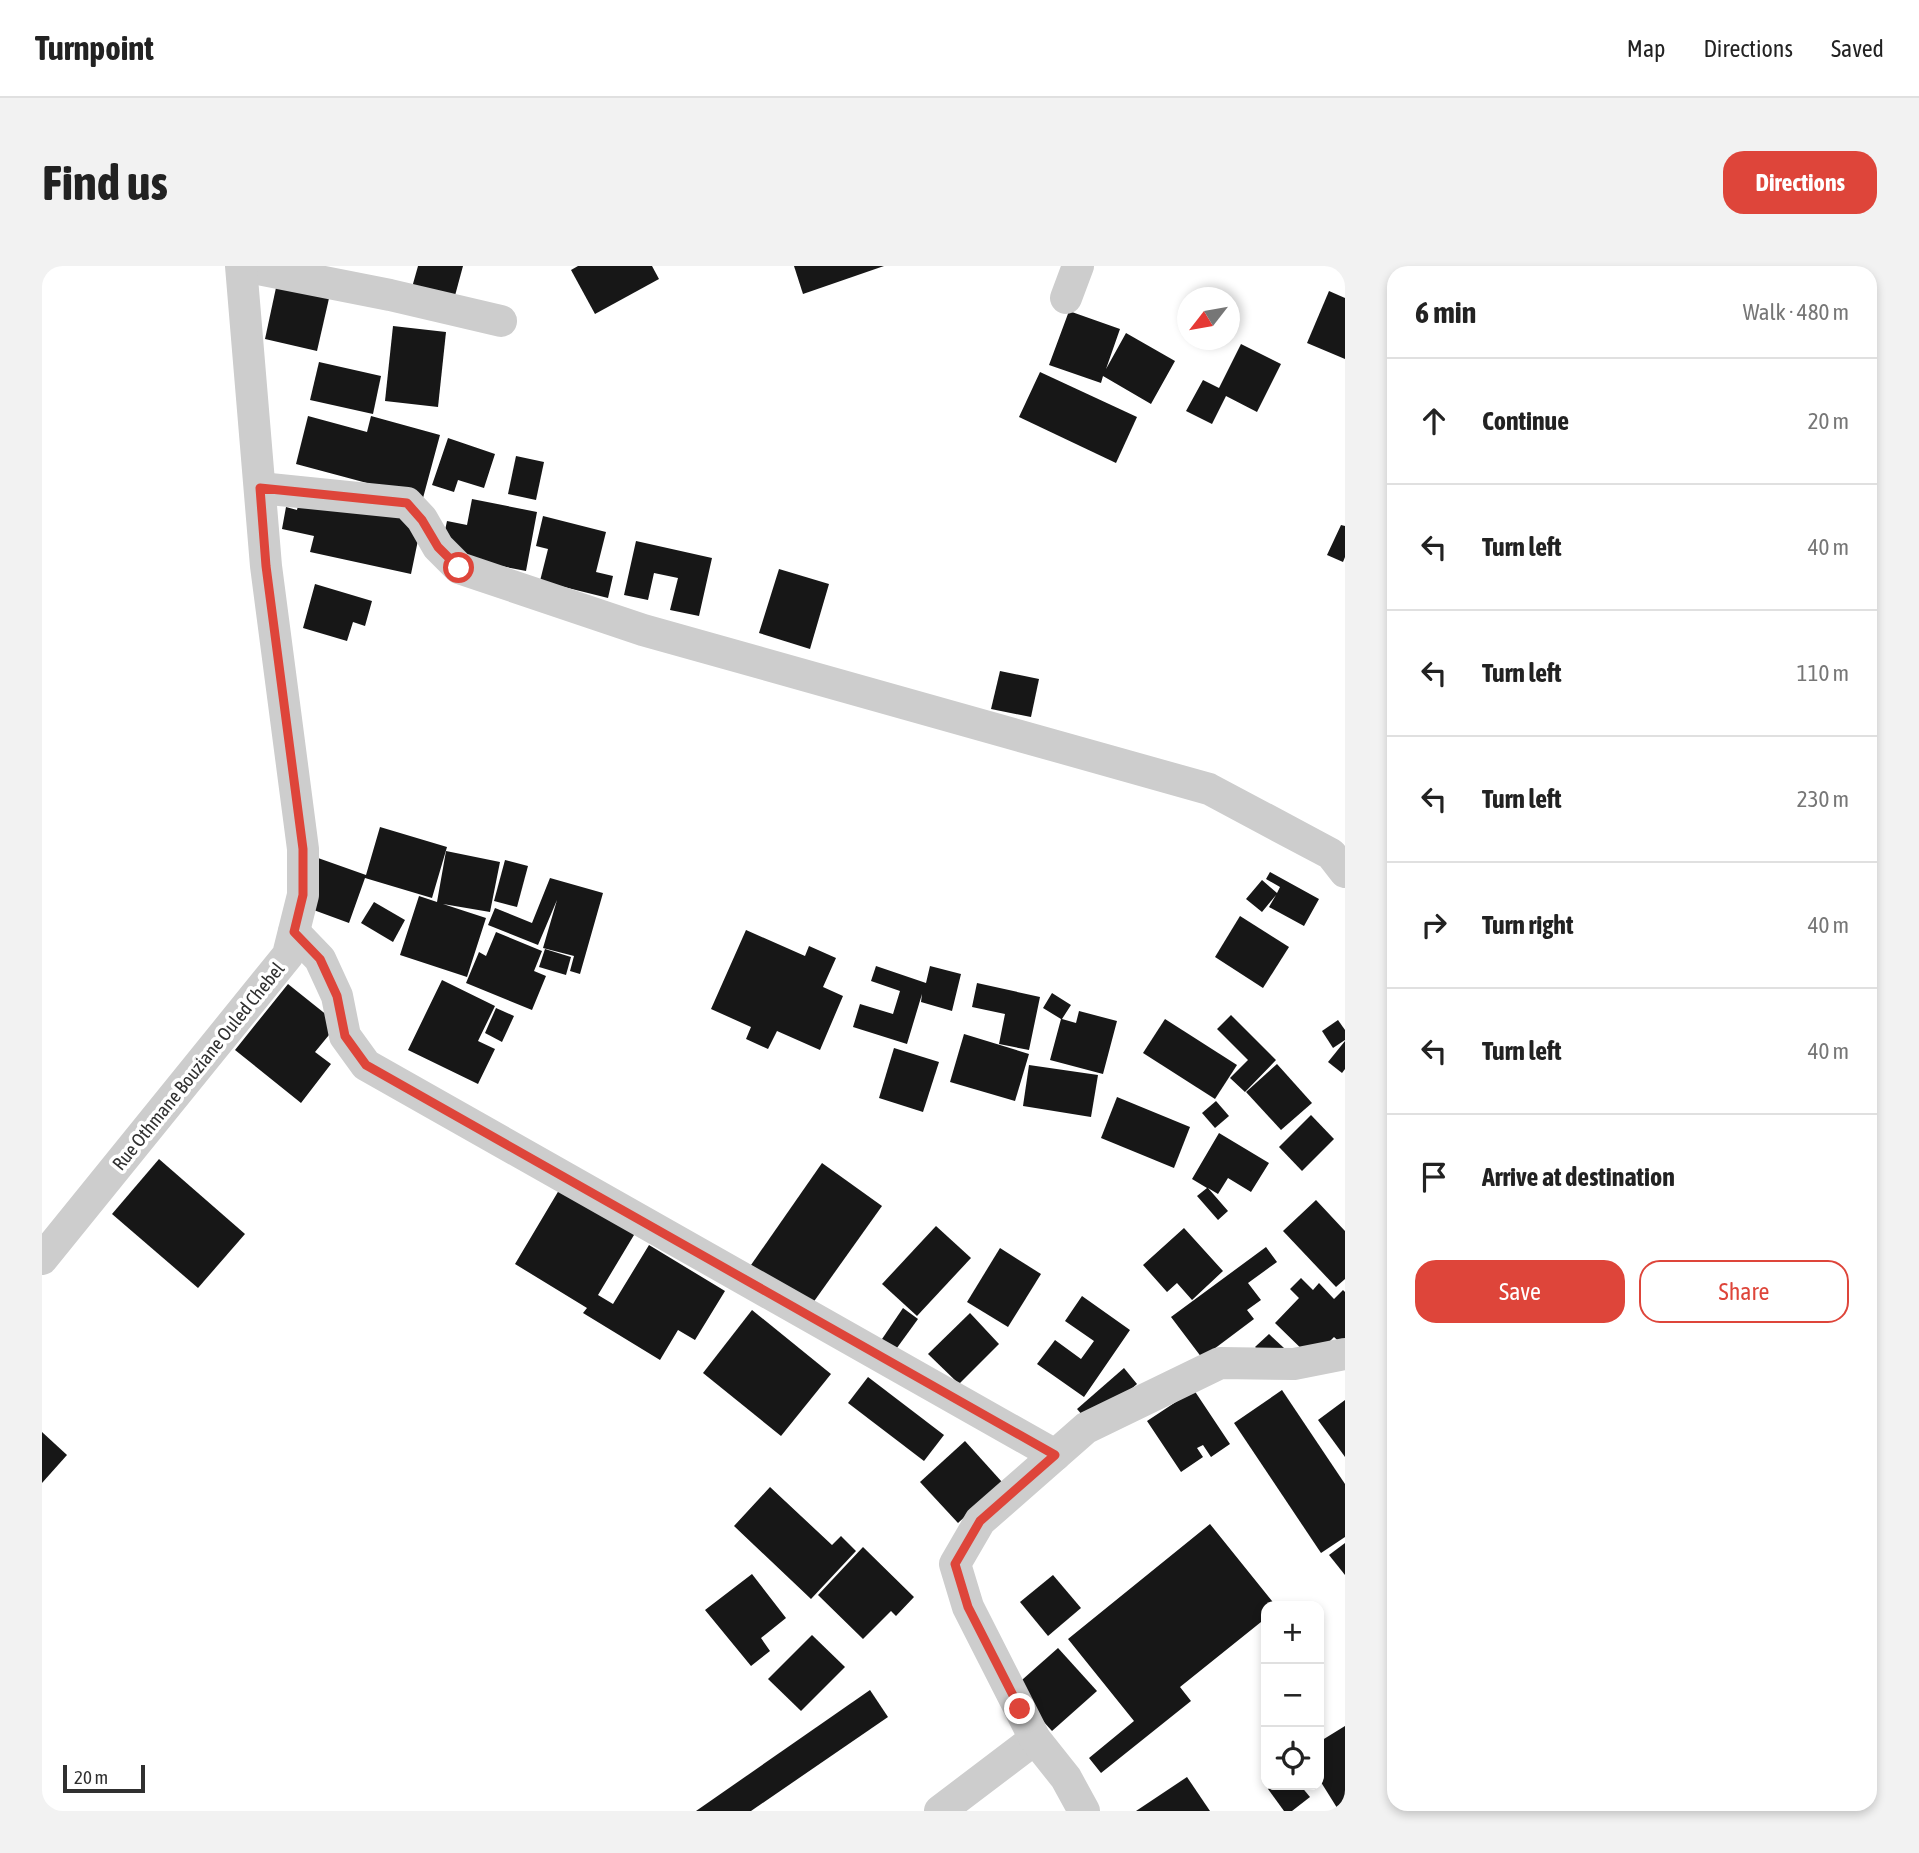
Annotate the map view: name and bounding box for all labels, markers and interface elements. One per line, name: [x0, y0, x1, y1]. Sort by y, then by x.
text: Turnpoint: [35, 29, 154, 67]
text: Map: [1627, 35, 1665, 62]
text: Directions: [1703, 35, 1793, 62]
text: Saved: [1831, 35, 1884, 62]
button: Directions: [1723, 151, 1877, 214]
text: Find us: [42, 154, 168, 210]
north arrow: [1177, 287, 1240, 350]
text: 6 min: [1415, 295, 1476, 329]
text: Walk · 480 m: [1743, 299, 1849, 325]
icon: ahead: [1415, 402, 1453, 440]
text: Continue: [1482, 406, 1569, 436]
text: 20 m: [1808, 408, 1849, 434]
icon: left: [1415, 528, 1453, 566]
text: Turn left: [1482, 532, 1562, 562]
text: 40 m: [1808, 534, 1849, 560]
route start: [443, 552, 474, 583]
icon: left: [1415, 654, 1453, 692]
text: Turn left: [1482, 658, 1562, 688]
text: 110 m: [1797, 660, 1849, 686]
icon: left: [1415, 780, 1453, 818]
text: Turn left: [1482, 784, 1562, 814]
text: 230 m: [1797, 786, 1849, 812]
icon: right: [1415, 906, 1453, 944]
text: Turn right: [1482, 910, 1573, 940]
text: 40 m: [1808, 912, 1849, 938]
street label: Rue Othmane Bouziane Ouled Chebel: [107, 958, 289, 1174]
icon: left: [1415, 1032, 1453, 1070]
text: Turn left: [1482, 1036, 1562, 1066]
text: 40 m: [1808, 1038, 1849, 1064]
icon: arrive: [1415, 1158, 1453, 1196]
text: Arrive at destination: [1482, 1162, 1675, 1192]
button: Save: [1415, 1260, 1625, 1323]
button: Share: [1639, 1260, 1849, 1323]
map controls: [1261, 1601, 1324, 1790]
button: +: [1261, 1601, 1324, 1664]
button: −: [1261, 1664, 1324, 1727]
route end: [1004, 1693, 1035, 1724]
button: locate: [1261, 1727, 1324, 1790]
scale bar: [63, 1762, 145, 1794]
text: 20 m: [74, 1766, 108, 1788]

